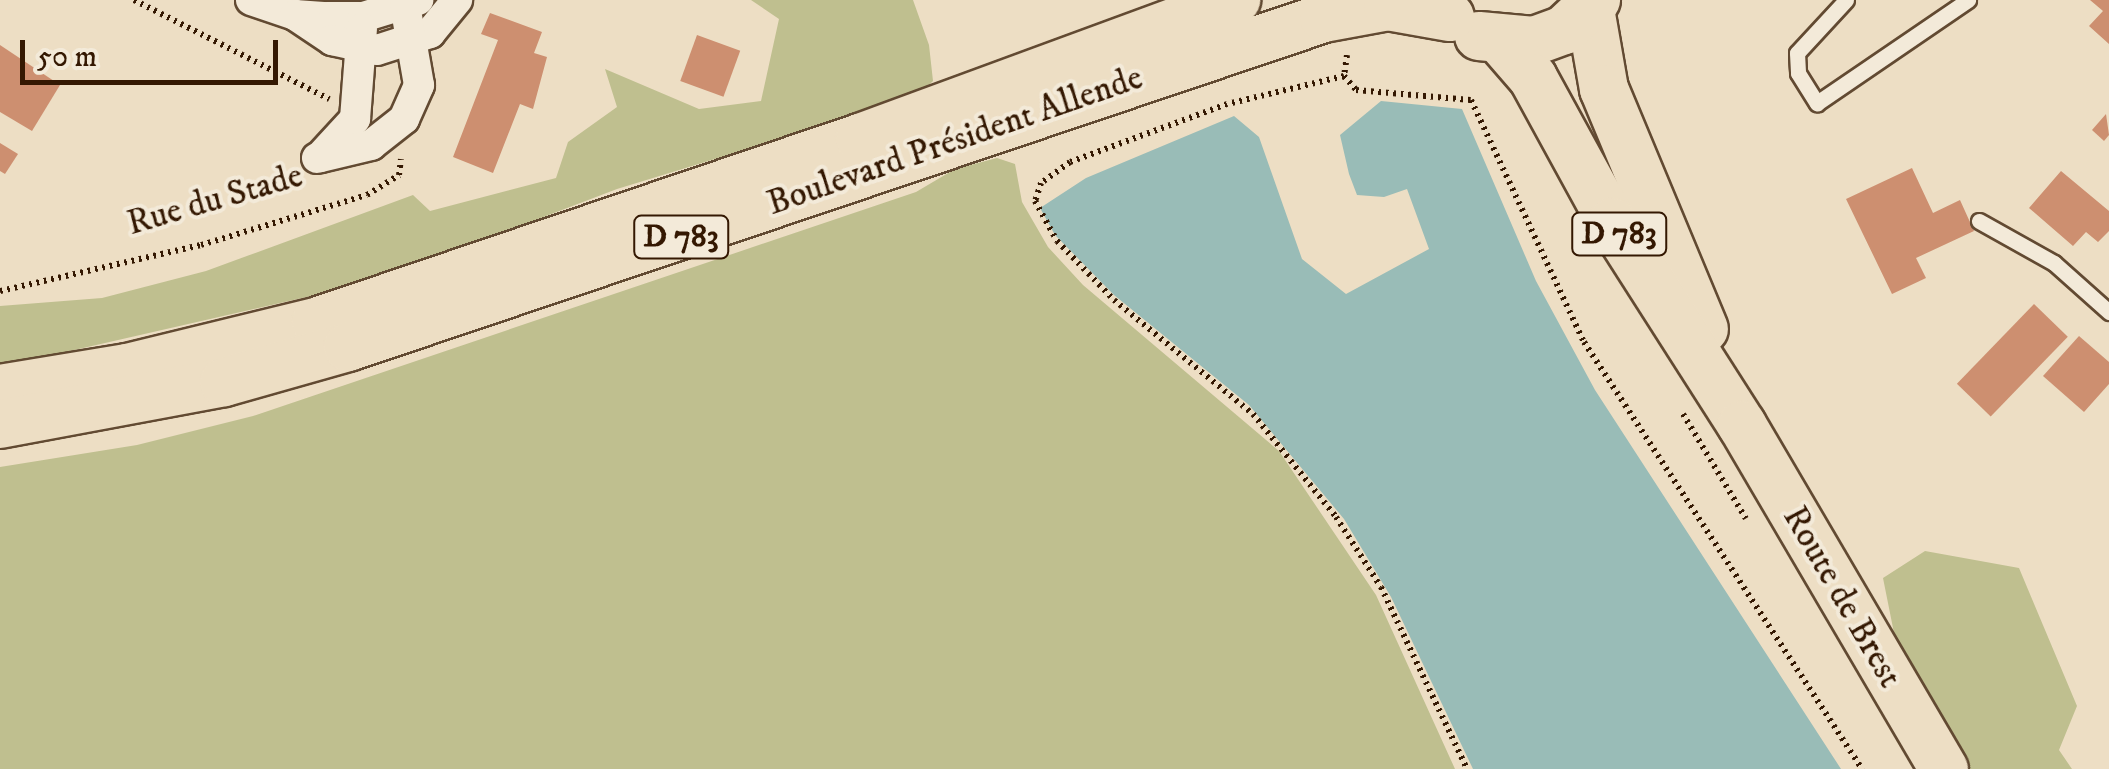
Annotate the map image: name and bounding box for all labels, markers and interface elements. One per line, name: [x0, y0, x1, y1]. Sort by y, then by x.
scale bar: [25, 20, 282, 82]
text: 50 m: [37, 39, 97, 76]
street label: Boulevard Président Allende: [762, 57, 1148, 225]
street label: Rue du Stade: [122, 155, 308, 245]
road number: D 783: [1569, 207, 1669, 261]
road number: D 783: [631, 210, 731, 264]
street label: Route de Brest: [1773, 499, 1911, 695]

